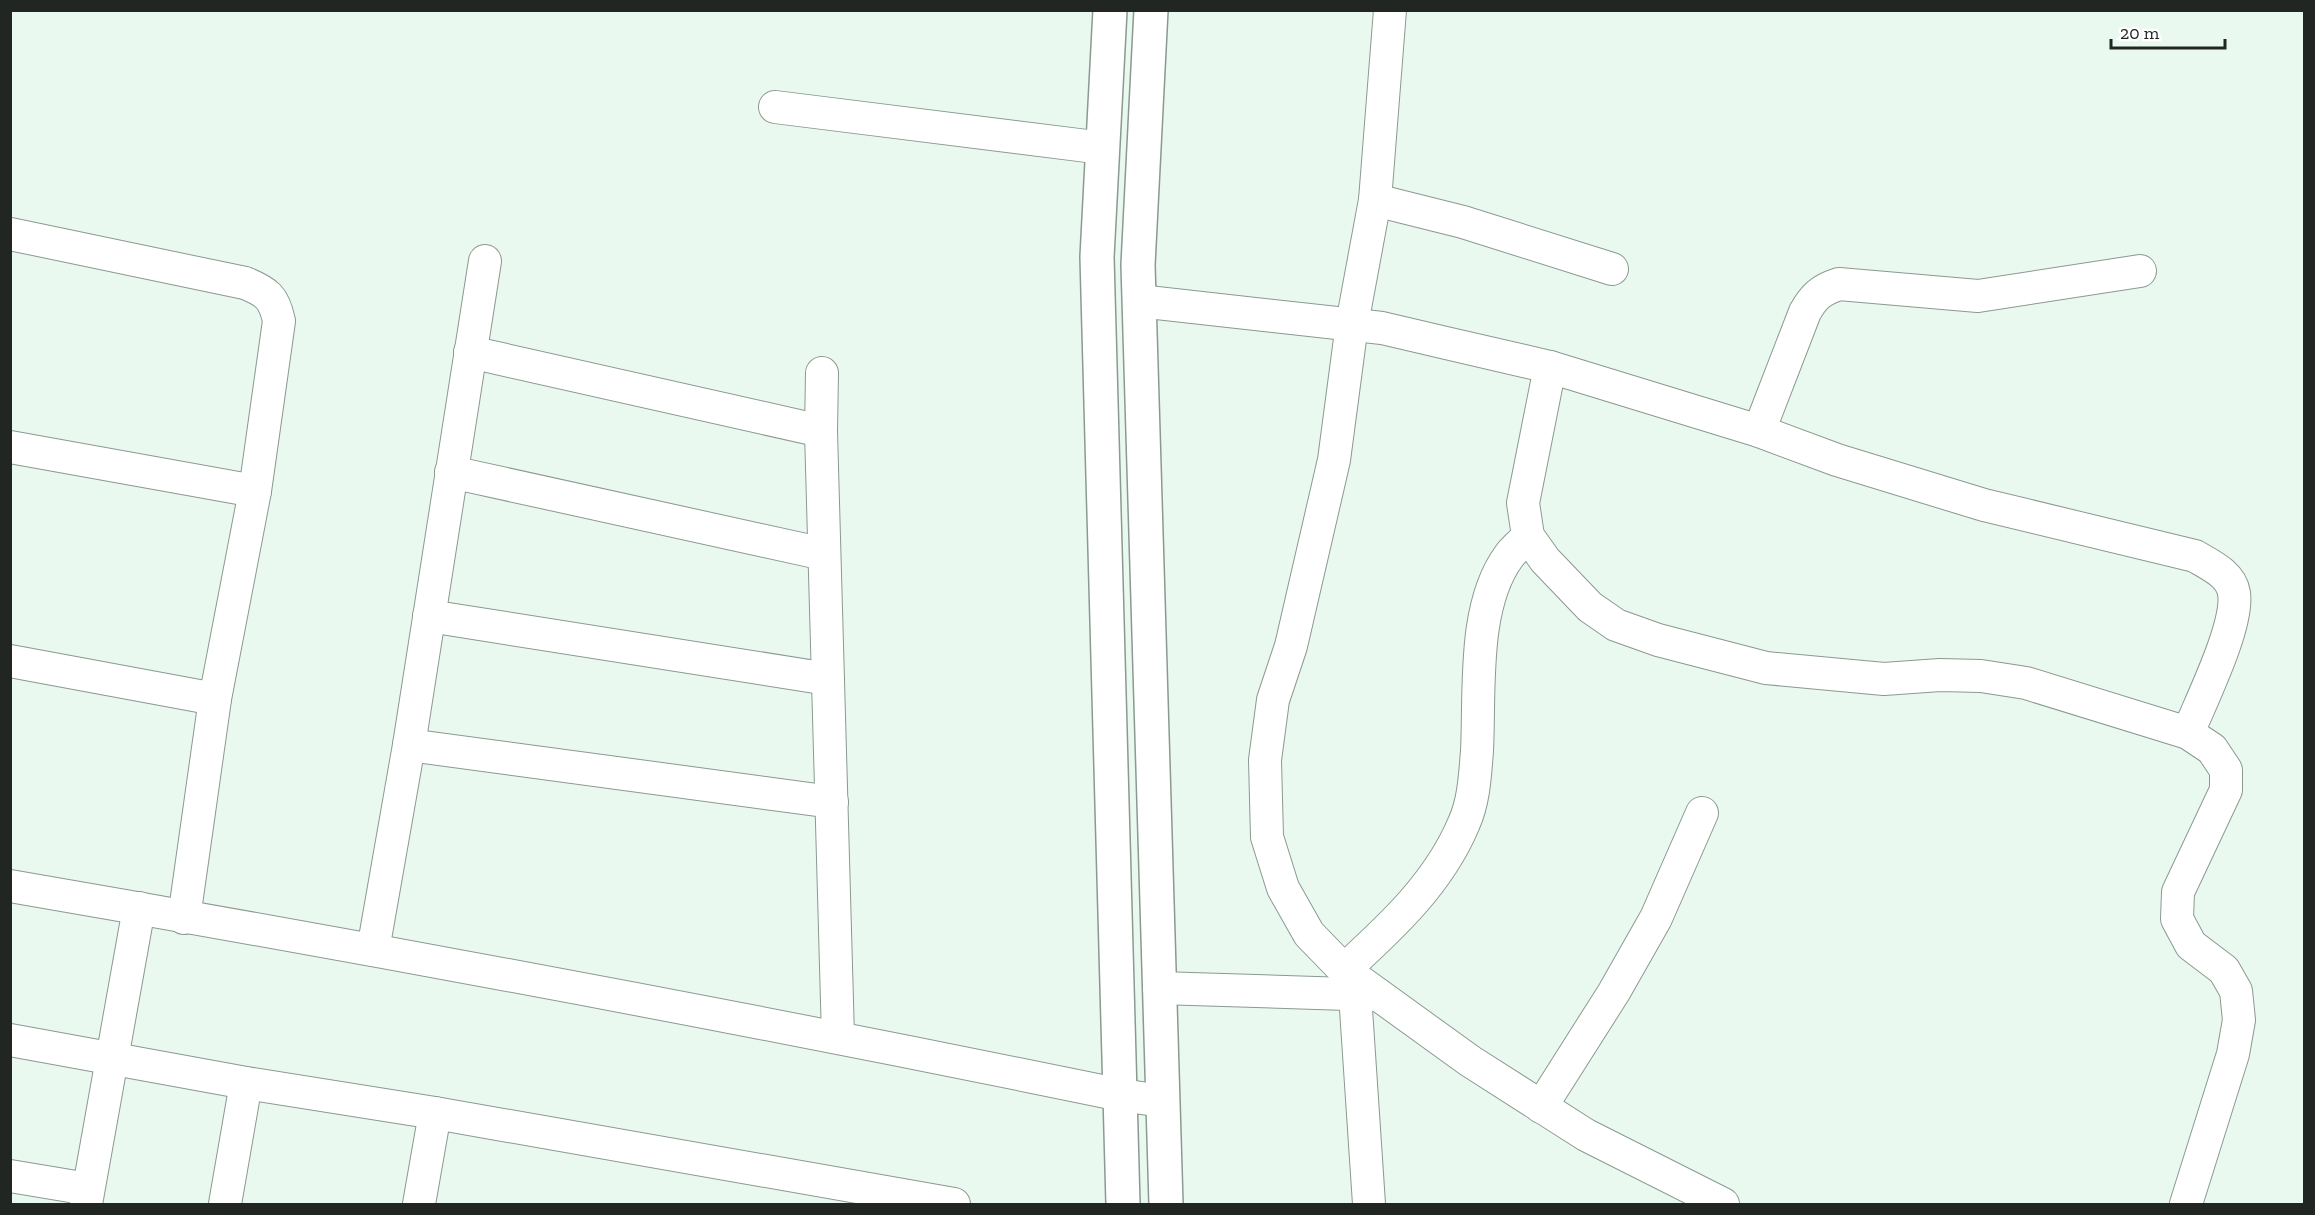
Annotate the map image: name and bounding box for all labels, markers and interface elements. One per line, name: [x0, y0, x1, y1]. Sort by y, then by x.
scale bar: [2111, 12, 2225, 50]
text: 20 m: [2120, 22, 2160, 44]

